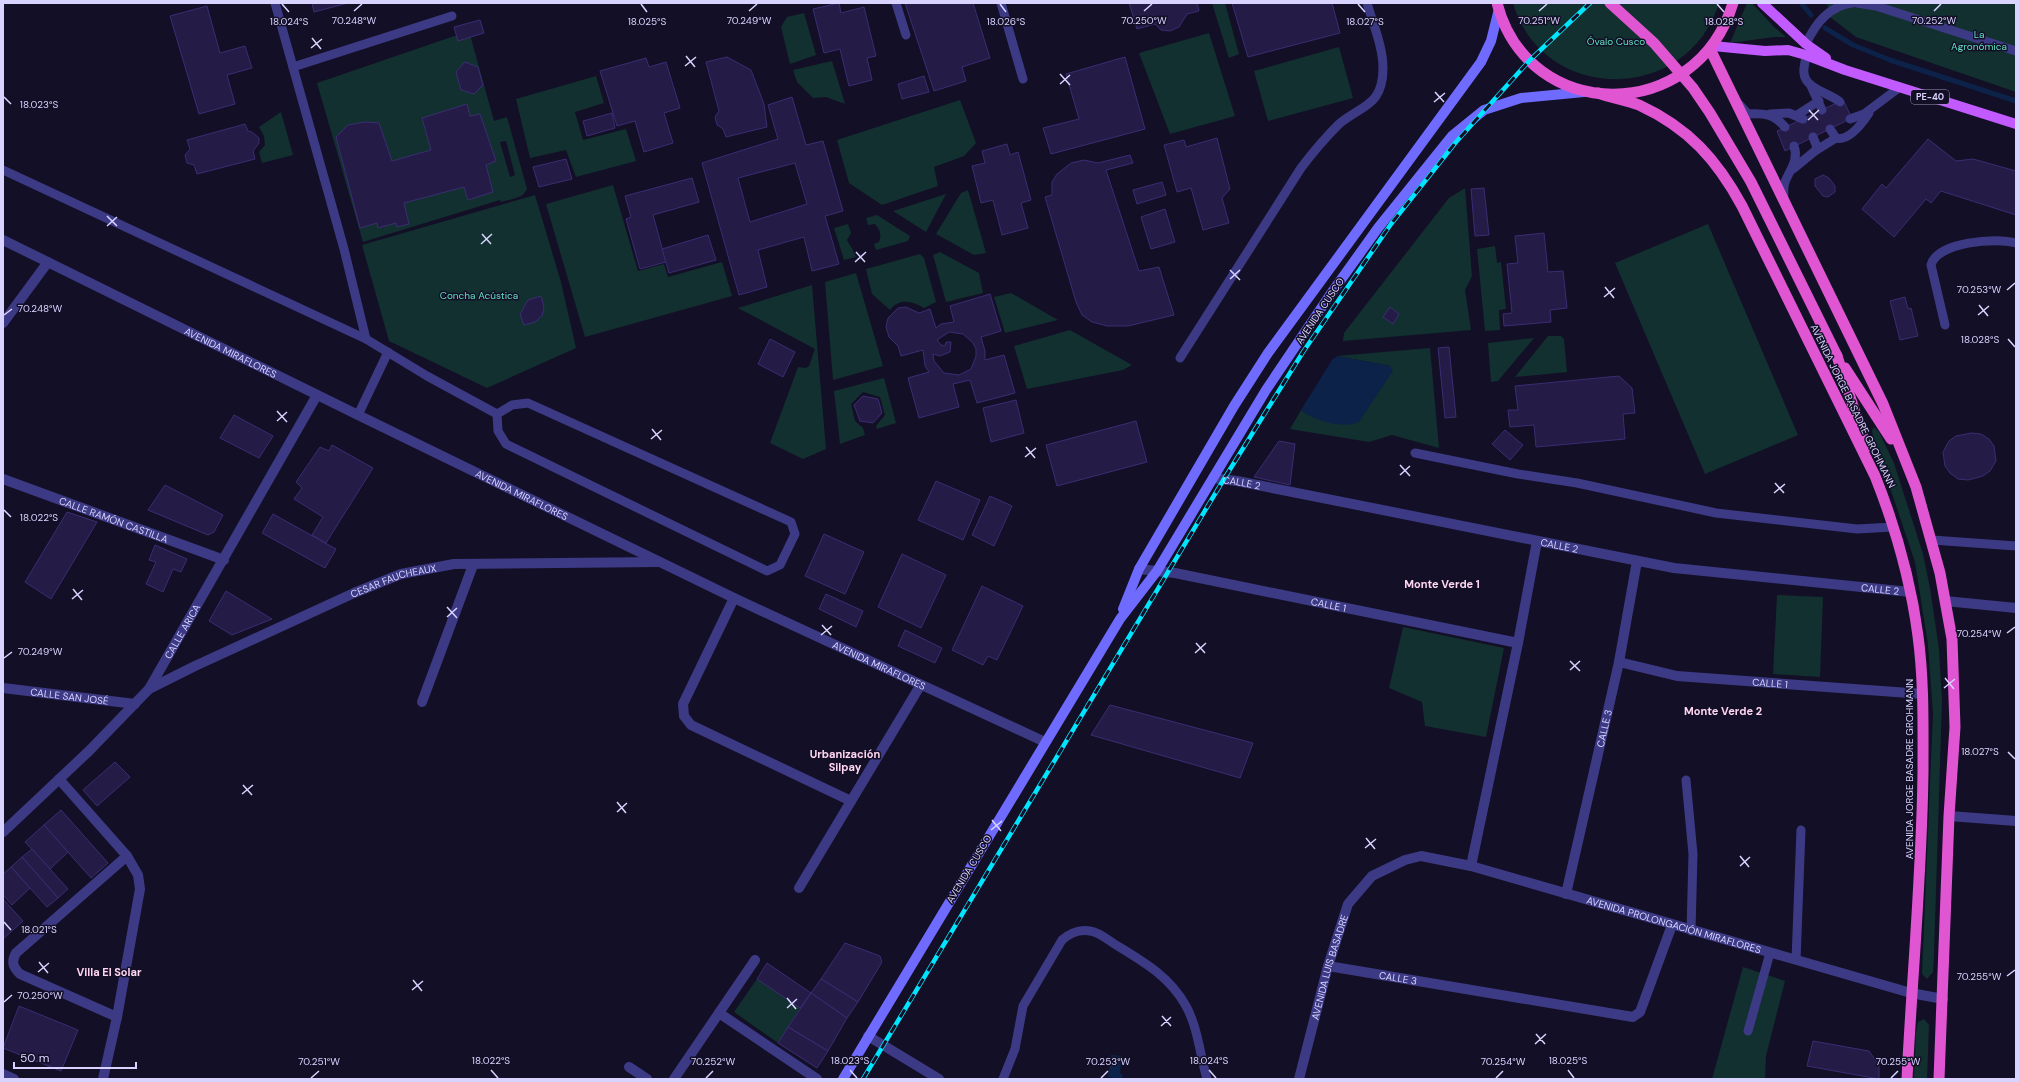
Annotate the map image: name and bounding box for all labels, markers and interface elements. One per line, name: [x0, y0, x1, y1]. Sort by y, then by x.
text: 70.248°W: [332, 14, 377, 27]
text: 70.249°W: [727, 14, 772, 27]
text: 70.250°W: [1121, 14, 1167, 27]
text: 70.251°W: [1518, 14, 1560, 27]
text: 70.252°W: [1912, 14, 1956, 27]
text: 18.024°S: [270, 15, 308, 28]
text: 18.025°S: [628, 15, 666, 28]
text: 18.026°S: [987, 15, 1026, 28]
text: 18.027°S: [1346, 15, 1384, 28]
text: 18.028°S: [1705, 15, 1743, 28]
park label: La Agronómica: [1951, 28, 2007, 53]
park label: Óvalo Cusco: [1587, 35, 1645, 48]
road number: PE-40: [1911, 90, 1949, 104]
text: 18.023°S: [20, 98, 58, 111]
street label: AVENIDA CUSCO: [1293, 275, 1347, 347]
text: 70.253°W: [1957, 283, 2002, 296]
park label: Concha Acústica: [440, 289, 518, 302]
text: 70.248°W: [18, 302, 63, 315]
street label: AVENIDA JORGE BASADRE GROHMANN: [1808, 322, 1898, 490]
street label: AVENIDA MIRAFLORES: [182, 324, 279, 381]
text: 18.028°S: [1961, 333, 1999, 346]
street label: AVENIDA MIRAFLORES: [473, 467, 570, 523]
street label: CALLE 2: [1222, 473, 1262, 492]
street label: CALLE RAMÓN CASTILLA: [57, 494, 171, 546]
text: 18.022°S: [20, 511, 58, 524]
street label: CALLE 2: [1539, 535, 1580, 555]
street label: CESAR FAUCHEAUX: [348, 561, 438, 600]
district label: Monte Verde 1: [1404, 577, 1480, 591]
street label: CALLE 2: [1860, 581, 1900, 597]
street label: CALLE 1: [1310, 594, 1347, 614]
street label: CALLE ARICA: [161, 601, 203, 661]
text: 70.254°W: [1957, 627, 2002, 640]
street label: AVENIDA MIRAFLORES: [830, 638, 928, 693]
text: 70.249°W: [18, 645, 63, 658]
street label: CALLE 1: [1752, 675, 1788, 691]
street label: AVENIDA JORGE BASADRE GROHMANN: [1903, 679, 1916, 859]
street label: CALLE SAN JOSÉ: [30, 685, 110, 707]
district label: Monte Verde 2: [1684, 704, 1762, 718]
street label: CALLE 3: [1593, 708, 1614, 748]
text: 18.027°S: [1961, 745, 1999, 758]
district label: Urbanización Silpay: [810, 747, 880, 774]
street label: AVENIDA CUSCO: [944, 832, 995, 906]
street label: AVENIDA PROLONGACIÓN MIRAFLORES: [1585, 893, 1763, 956]
street label: AVENIDA LUIS BASADRE: [1308, 912, 1351, 1021]
text: 18.021°S: [21, 923, 57, 936]
district label: Villa El Solar: [77, 965, 142, 979]
street label: CALLE 3: [1378, 968, 1418, 987]
text: 70.255°W: [1957, 970, 2002, 983]
text: 70.250°W: [17, 989, 63, 1002]
scale bar: [14, 1044, 136, 1070]
text: 50 m: [20, 1050, 49, 1066]
text: 18.022°S: [472, 1054, 510, 1067]
text: 18.023°S: [831, 1054, 869, 1067]
text: 18.024°S: [1190, 1054, 1228, 1067]
text: 18.025°S: [1549, 1054, 1587, 1067]
text: 70.251°W: [298, 1055, 340, 1068]
text: 70.252°W: [691, 1055, 735, 1068]
text: 70.253°W: [1086, 1055, 1131, 1068]
text: 70.254°W: [1481, 1055, 1526, 1068]
text: 70.255°W: [1876, 1055, 1921, 1068]

